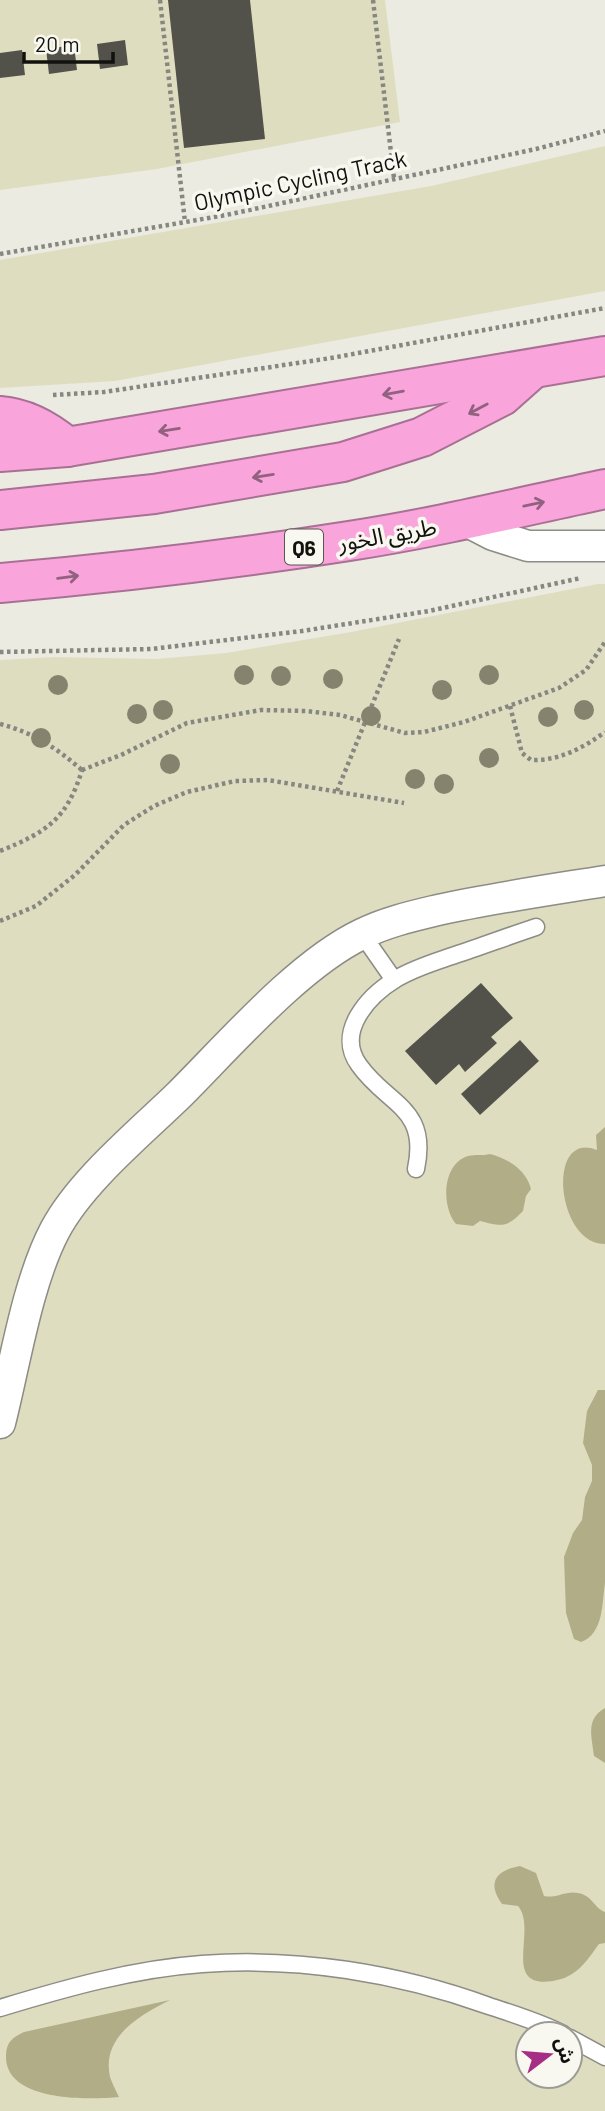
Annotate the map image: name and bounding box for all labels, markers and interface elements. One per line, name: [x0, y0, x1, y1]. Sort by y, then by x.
scale bar: [24, 21, 114, 65]
text: 20 m: [35, 31, 80, 56]
street label: Olympic Cycling Track: [191, 144, 409, 216]
one-way arrow: [382, 387, 405, 400]
one-way arrow: [468, 402, 489, 416]
one-way arrow: [158, 424, 181, 437]
one-way arrow: [252, 470, 274, 483]
one-way arrow: [523, 497, 545, 510]
street label: طريق الخور: [335, 512, 439, 558]
road number: Q6: [285, 530, 323, 564]
one-way arrow: [56, 570, 79, 583]
north arrow: [514, 2020, 584, 2090]
text: ش: [551, 2034, 580, 2066]

